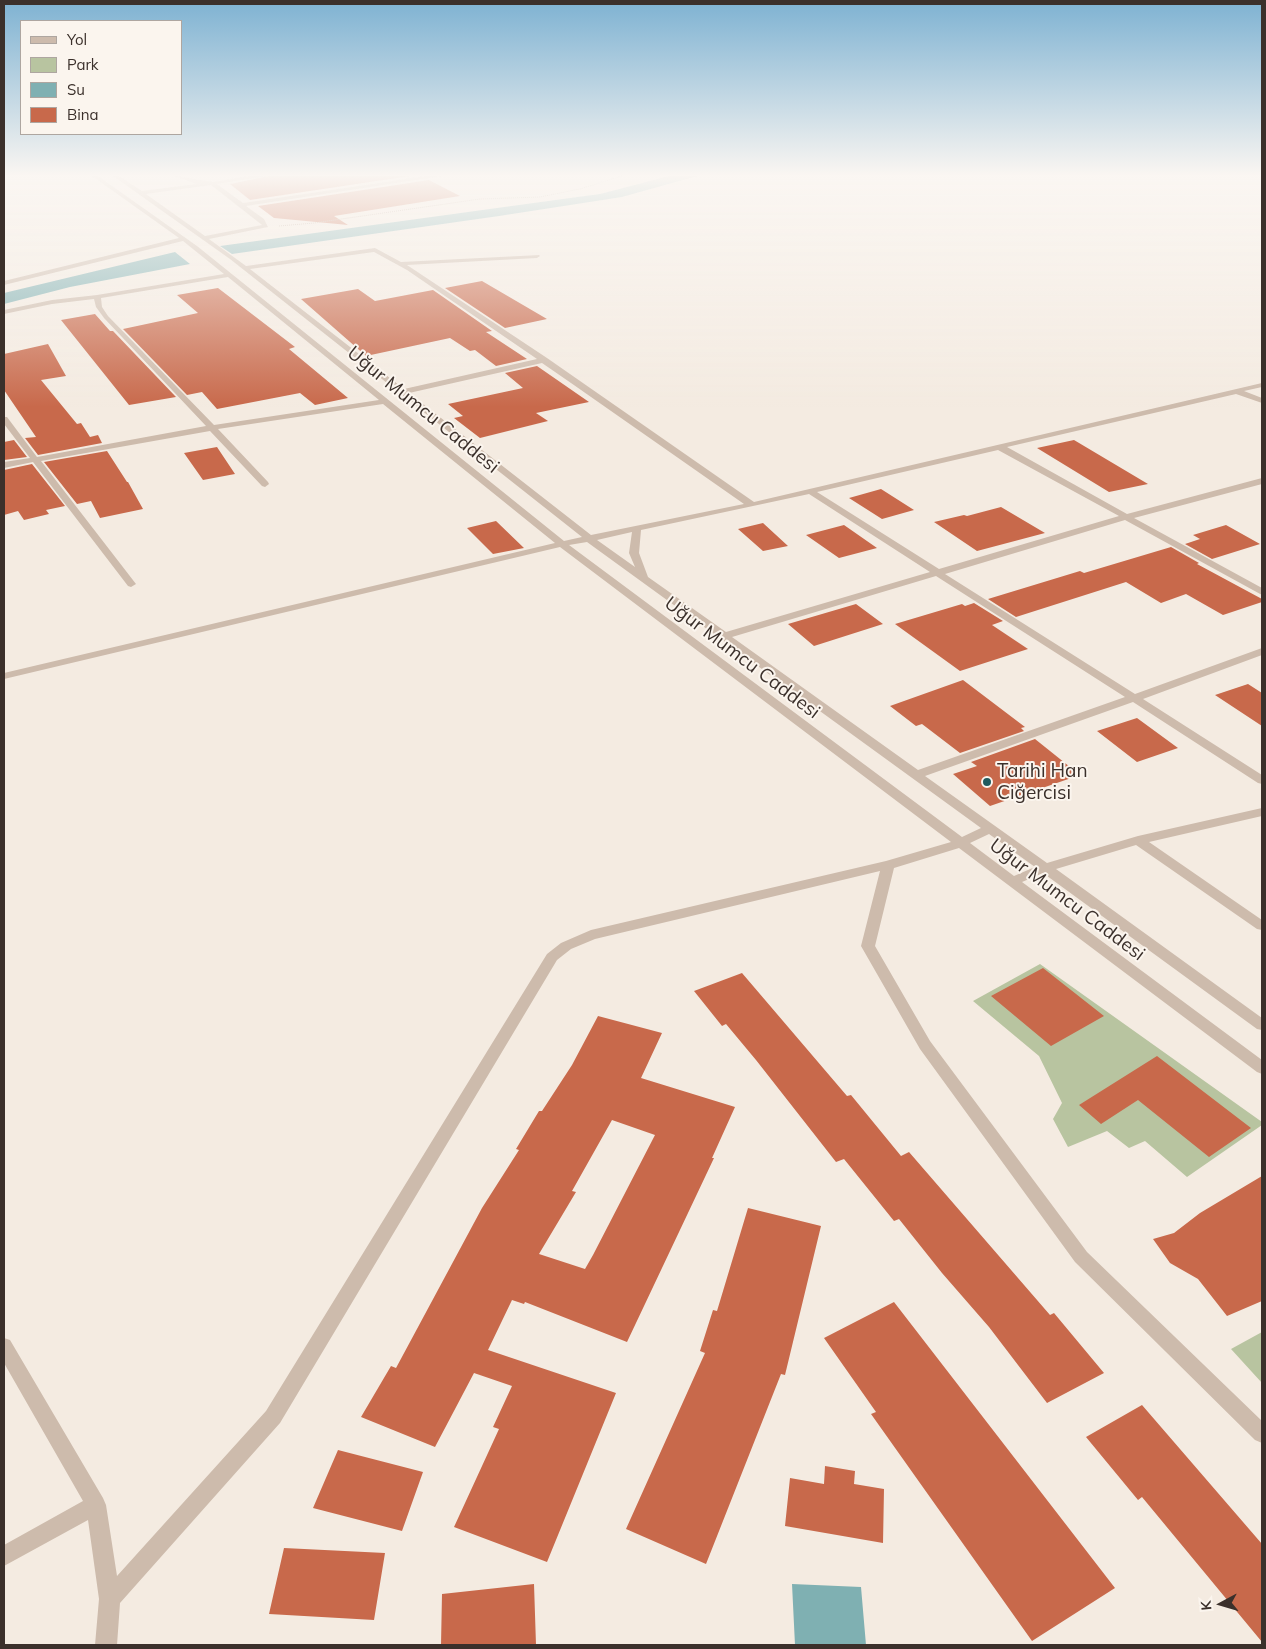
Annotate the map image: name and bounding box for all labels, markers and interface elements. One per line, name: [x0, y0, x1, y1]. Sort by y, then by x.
legend: [20, 20, 182, 135]
text: Yol: [67, 30, 87, 49]
text: Park: [67, 55, 99, 74]
text: Su: [67, 80, 85, 99]
text: Bina: [67, 105, 99, 124]
street label: Uğur Mumcu Caddesi: [343, 342, 503, 478]
street label: Uğur Mumcu Caddesi: [660, 592, 824, 724]
place label: Tarihi Han Ciğercisi: [997, 760, 1088, 804]
marker: Tarihi Han Ciğercisi: [981, 776, 993, 788]
street label: Uğur Mumcu Caddesi: [985, 834, 1149, 966]
north arrow: [1196, 1579, 1246, 1629]
text: K: [1197, 1600, 1216, 1611]

